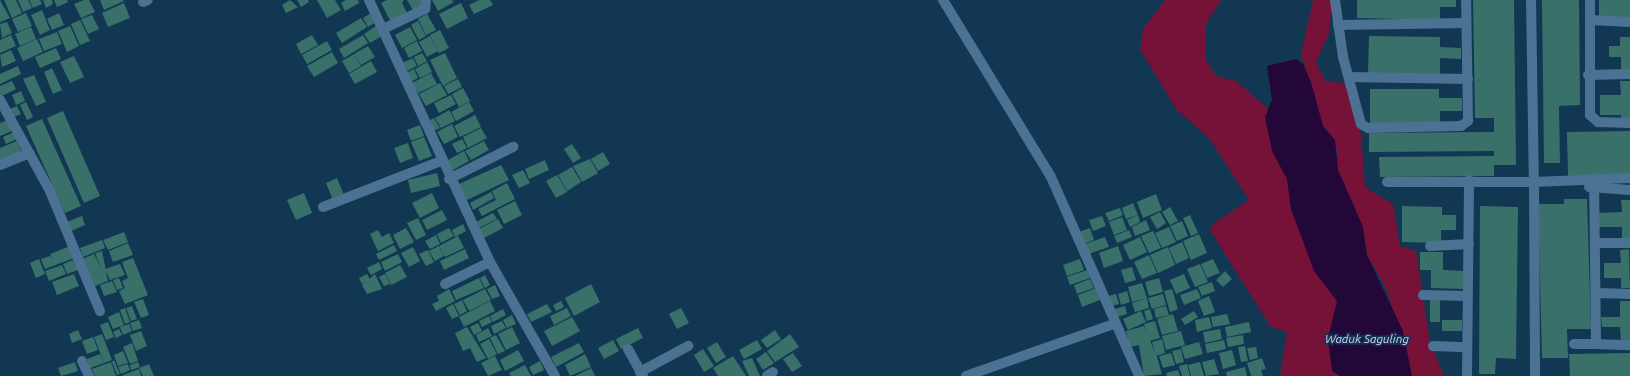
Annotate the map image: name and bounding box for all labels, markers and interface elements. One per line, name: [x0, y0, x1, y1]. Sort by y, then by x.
water label: Waduk Saguling: [1325, 332, 1409, 346]

